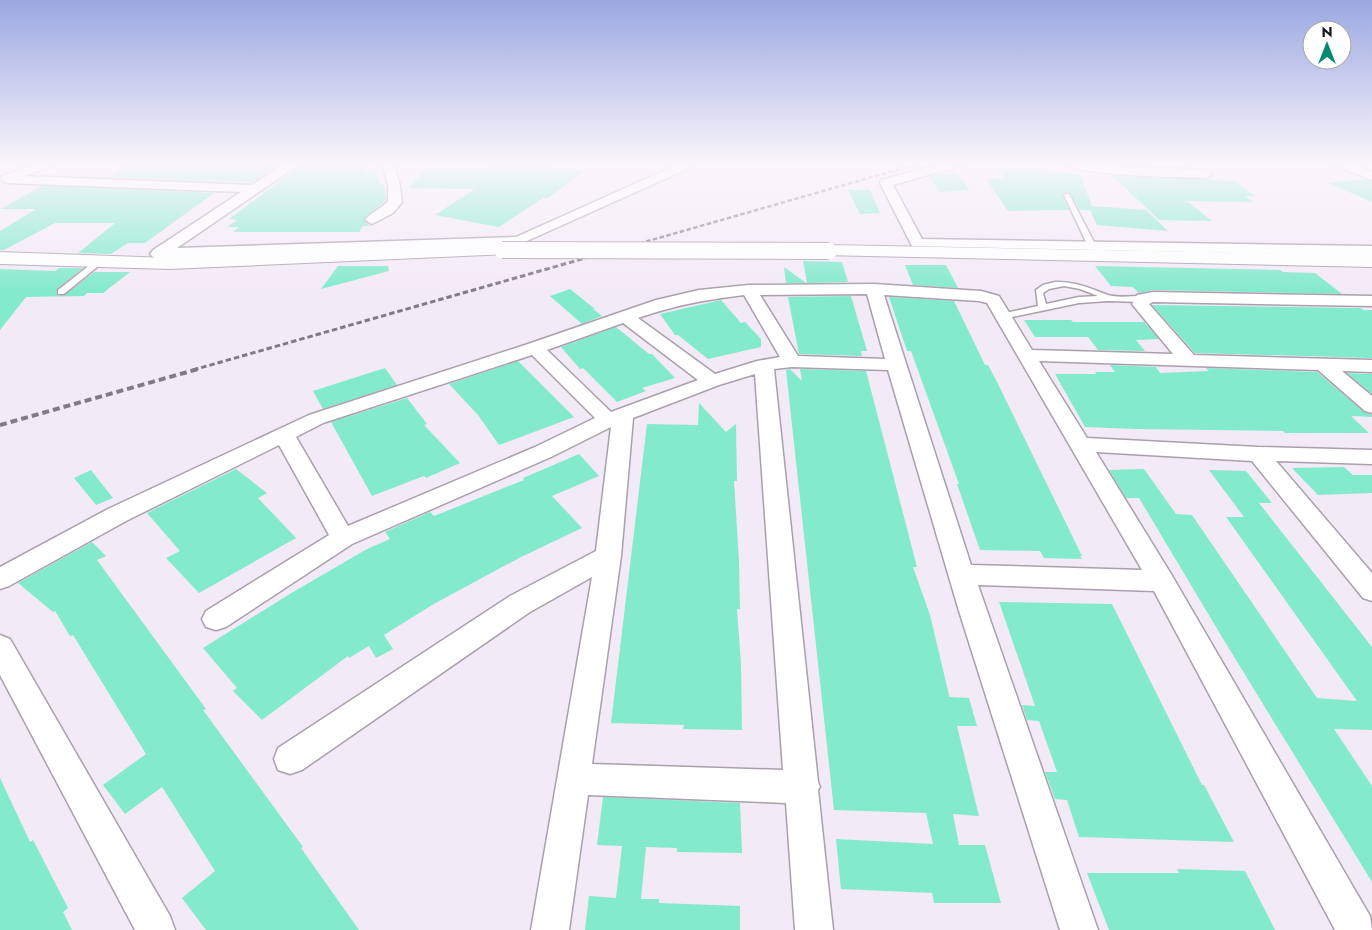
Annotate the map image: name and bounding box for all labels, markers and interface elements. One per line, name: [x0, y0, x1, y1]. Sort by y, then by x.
north arrow: [1302, 20, 1352, 70]
text: N: [1321, 22, 1333, 42]

